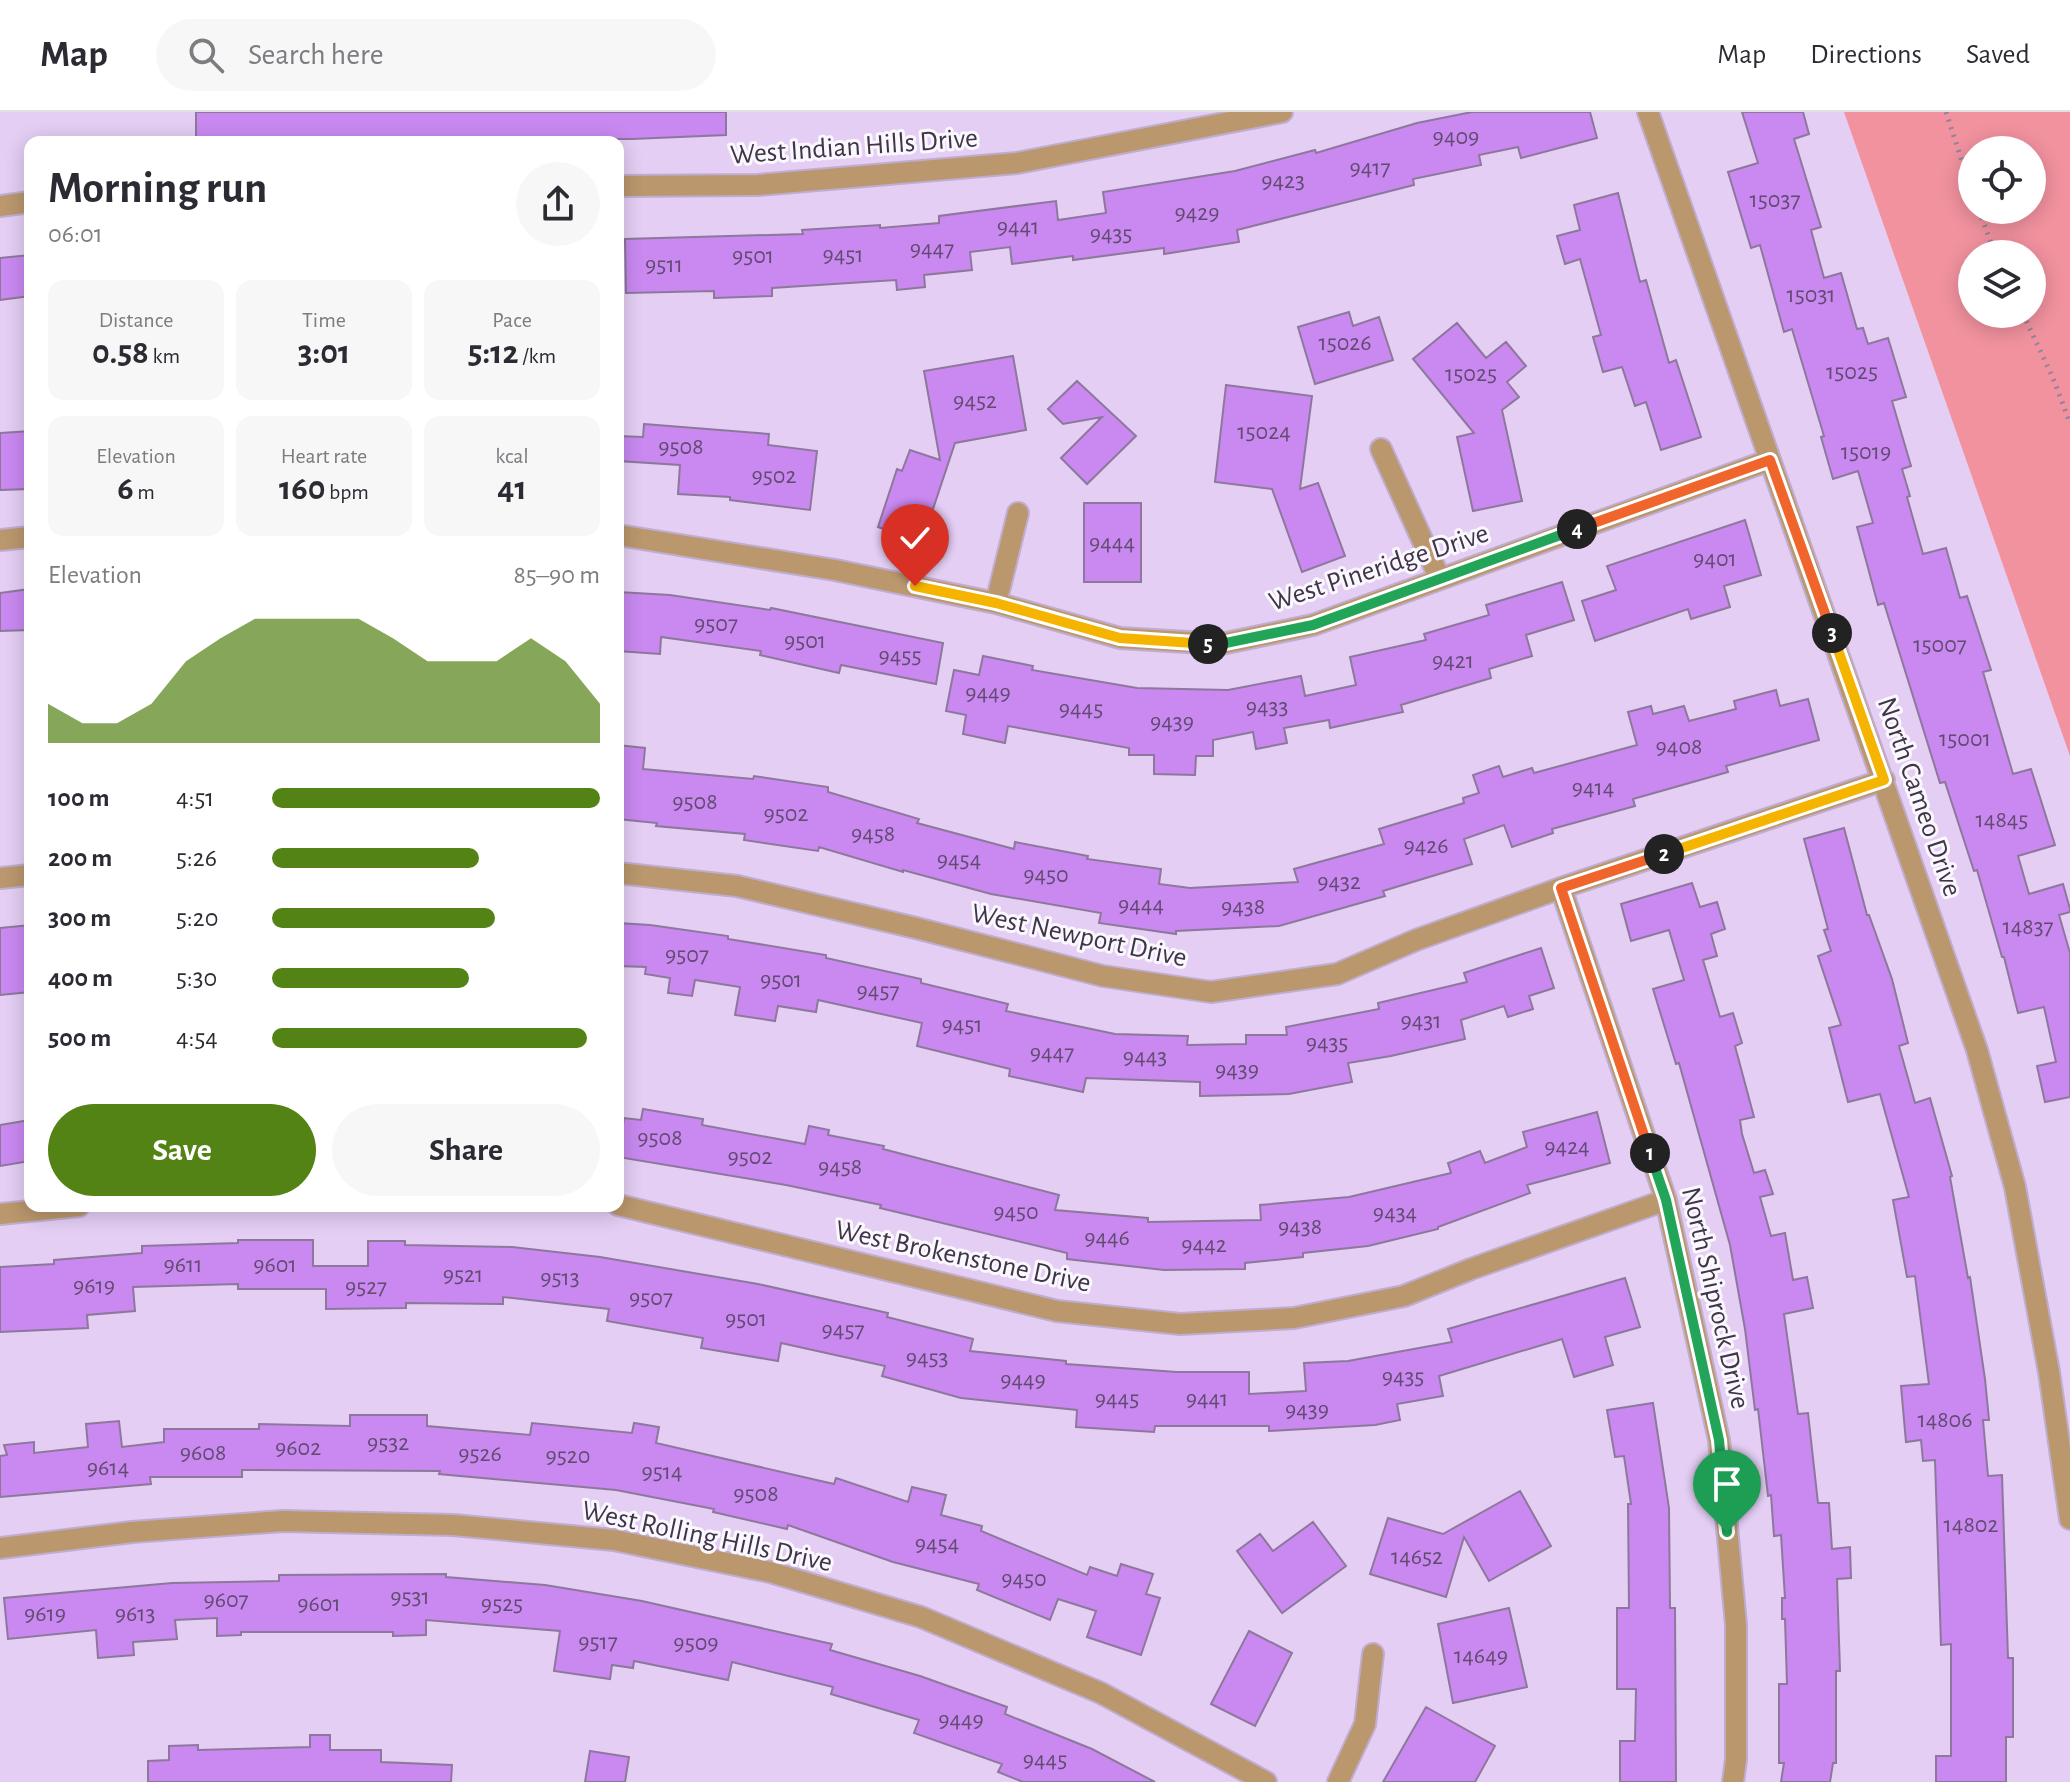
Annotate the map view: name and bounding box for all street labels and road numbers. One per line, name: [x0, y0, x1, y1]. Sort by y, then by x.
street label: West Indian Hills Drive: [729, 124, 979, 170]
street label: West Pineridge Drive: [1266, 519, 1492, 617]
street label: North Cameo Drive: [1872, 694, 1966, 900]
street label: West Newport Drive: [969, 899, 1189, 973]
street label: North Shiprock Drive: [1676, 1184, 1754, 1412]
street label: West Brokenstone Drive: [833, 1216, 1093, 1298]
street label: West Rolling Hills Drive: [579, 1497, 835, 1577]

